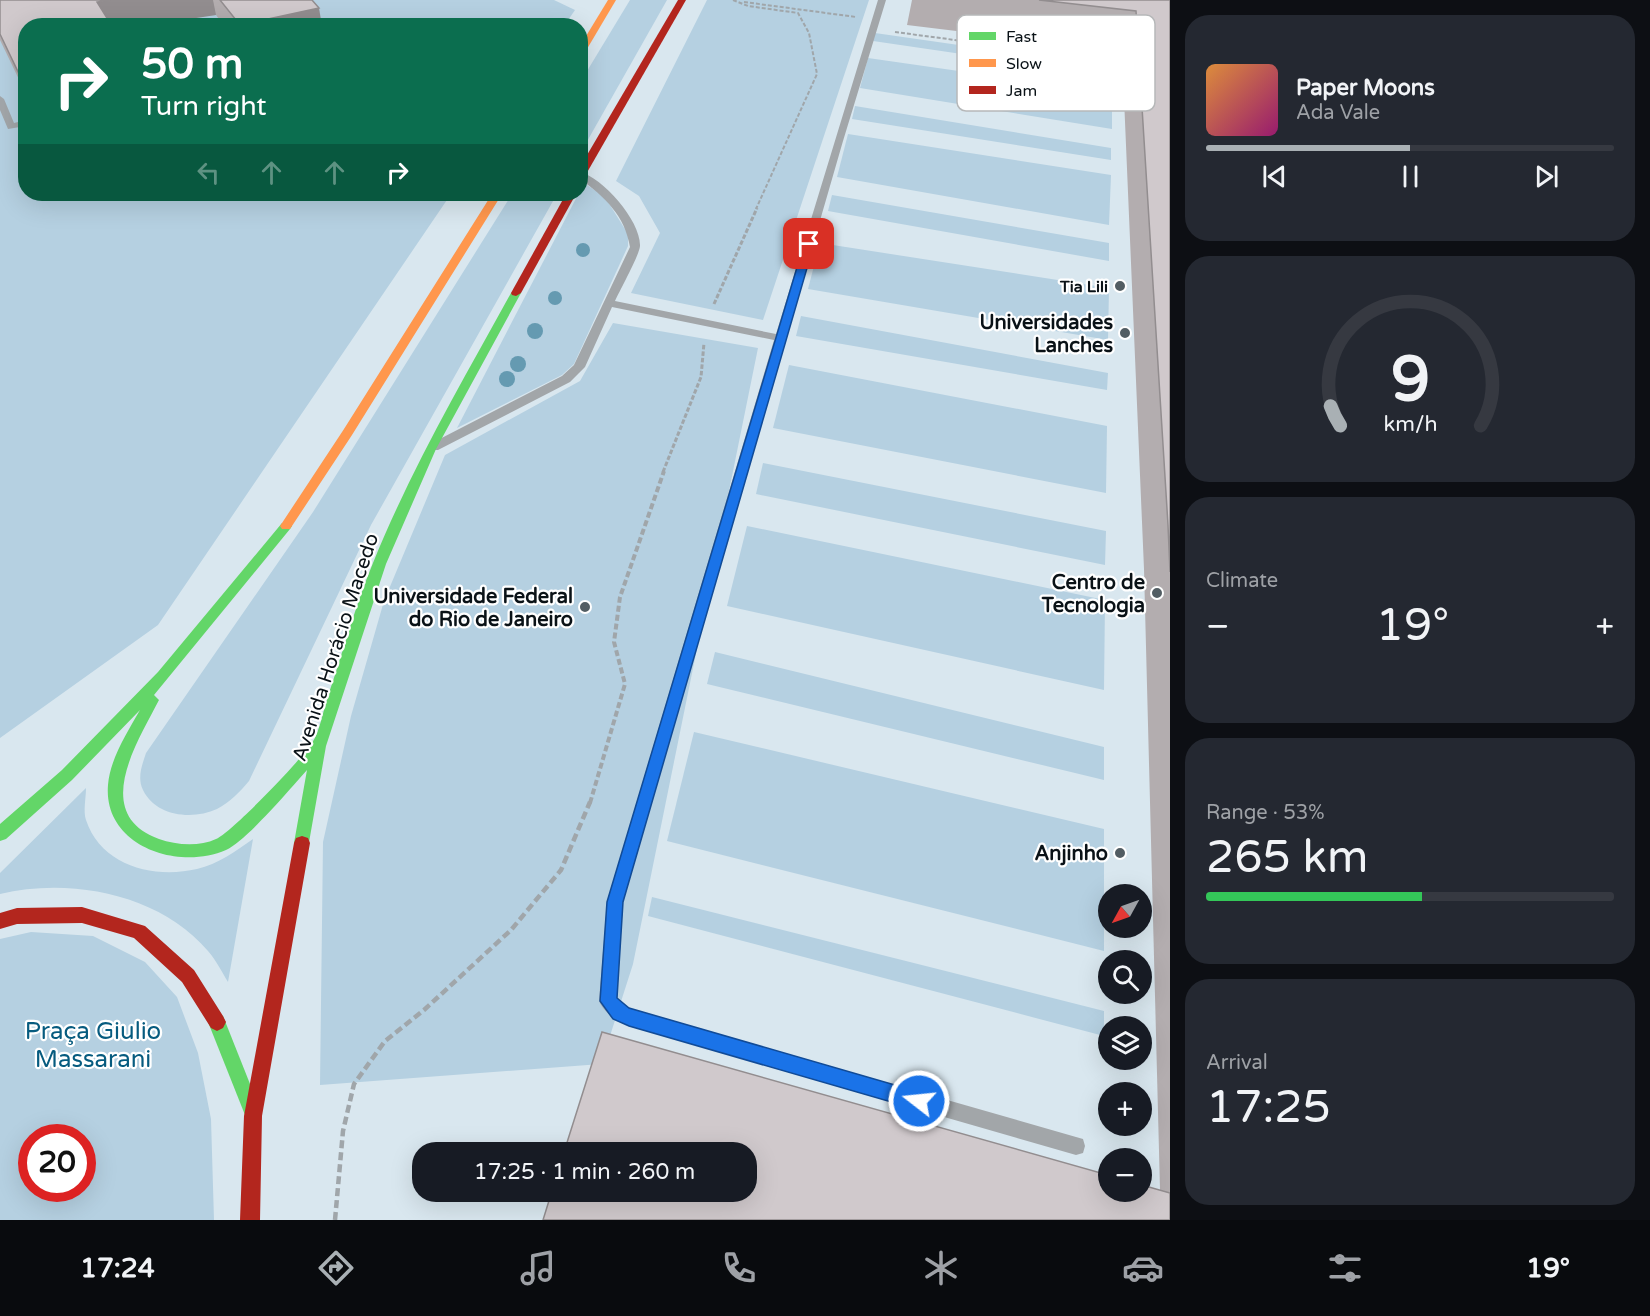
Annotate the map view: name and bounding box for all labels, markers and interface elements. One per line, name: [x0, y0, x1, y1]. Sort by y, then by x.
legend: [957, 15, 1155, 111]
text: Fast: [1006, 27, 1037, 47]
text: 50 m: [141, 39, 243, 90]
icon: right: [42, 42, 120, 120]
text: Slow: [1006, 54, 1042, 74]
text: Paper Moons: [1296, 75, 1435, 101]
text: Jam: [1006, 81, 1037, 101]
text: Turn right: [141, 90, 267, 123]
text: Ada Vale: [1296, 101, 1380, 125]
icon: left: [192, 156, 225, 189]
icon: ahead: [255, 156, 288, 189]
icon: ahead: [318, 156, 351, 189]
icon: right: [381, 156, 414, 189]
icon: previous: [1258, 160, 1291, 193]
icon: pause: [1394, 160, 1427, 193]
icon: next: [1530, 160, 1563, 193]
pin: [783, 218, 834, 269]
icon: arrive: [792, 227, 825, 260]
place label: Tia Lili: [1059, 277, 1108, 297]
marker: Tia Lili: [1113, 279, 1127, 293]
place label: Universidades Lanches: [980, 311, 1113, 358]
marker: Universidades Lanches: [1118, 326, 1132, 340]
text: 9: [1390, 343, 1430, 418]
text: km/h: [1383, 411, 1437, 437]
street label: Avenida Horácio Macedo: [288, 530, 384, 764]
text: Climate: [1206, 569, 1278, 593]
place label: Centro de Tecnologia: [1041, 571, 1145, 618]
place label: Universidade Federal do Rio de Janeiro: [374, 585, 573, 632]
marker: Centro de Tecnologia: [1150, 586, 1164, 600]
text: 19°: [1376, 599, 1449, 653]
marker: Universidade Federal do Rio de Janeiro: [578, 600, 592, 614]
text: −: [1206, 607, 1230, 646]
text: +: [1595, 607, 1614, 646]
text: Range · 53%: [1206, 801, 1325, 825]
text: 265 km: [1206, 831, 1368, 885]
place label: Anjinho: [1034, 842, 1108, 866]
marker: Anjinho: [1113, 846, 1127, 860]
north arrow: [1098, 884, 1152, 938]
map controls: [1098, 884, 1152, 1202]
button: search: [1098, 950, 1152, 1004]
button: layers: [1098, 1016, 1152, 1070]
park label: Praça Giulio Massarani: [25, 1017, 161, 1074]
text: Arrival: [1206, 1051, 1268, 1075]
position arrow: [887, 1069, 951, 1133]
text: 17:25: [1206, 1081, 1331, 1135]
button: +: [1098, 1082, 1152, 1136]
speed limit sign: 20: [18, 1124, 96, 1202]
button: −: [1098, 1148, 1152, 1202]
text: 17:25 · 1 min · 260 m: [474, 1159, 695, 1185]
icon: directions: [315, 1247, 357, 1289]
icon: music: [517, 1247, 559, 1289]
icon: phone: [718, 1247, 760, 1289]
icon: climate: [920, 1247, 962, 1289]
icon: car: [1122, 1247, 1164, 1289]
icon: filters: [1324, 1247, 1366, 1289]
text: 17:24: [80, 1252, 155, 1285]
text: 19°: [1526, 1252, 1570, 1285]

